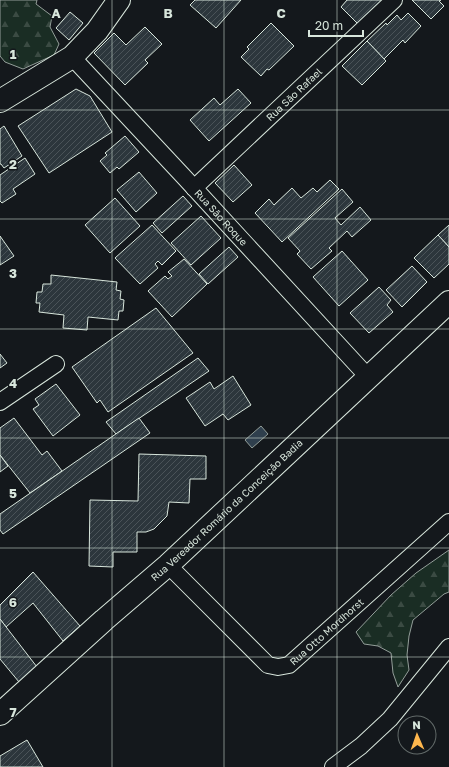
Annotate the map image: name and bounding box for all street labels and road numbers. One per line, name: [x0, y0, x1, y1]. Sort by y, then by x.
street label: Rua São Rafael: [264, 65, 324, 123]
street label: Rua São Roque: [192, 187, 250, 248]
street label: Rua Vereador Romário da Conceição Badia: [148, 436, 305, 583]
street label: Rua Otto Mordhorst: [287, 596, 366, 668]

